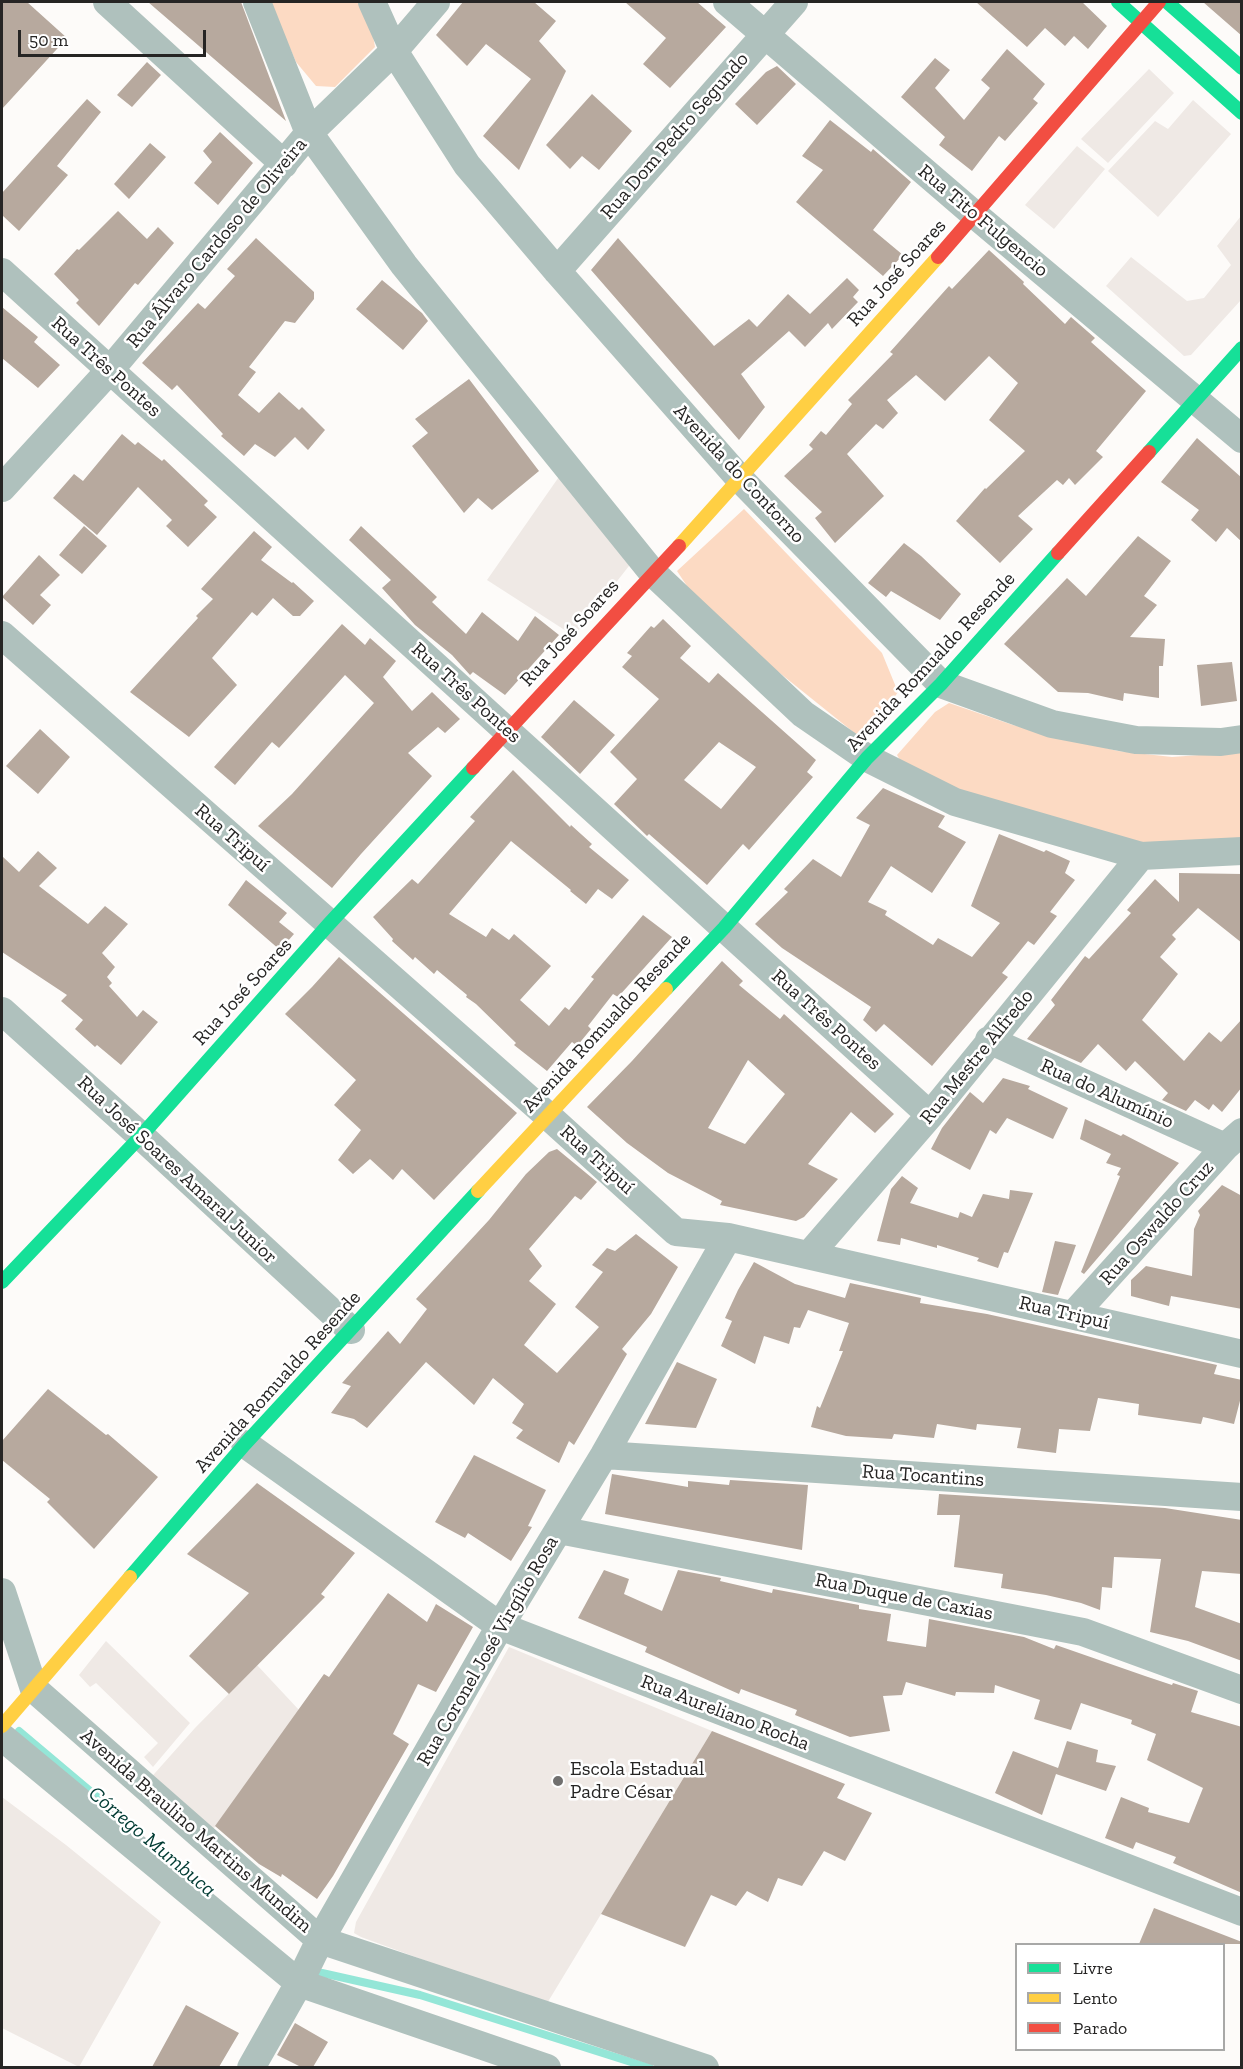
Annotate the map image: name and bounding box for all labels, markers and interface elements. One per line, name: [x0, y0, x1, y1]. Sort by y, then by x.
scale bar: [21, 18, 208, 56]
text: 50 m: [29, 29, 68, 51]
street label: Rua Dom Pedro Segundo: [596, 48, 754, 224]
street label: Rua Álvaro Cardoso de Oliveira: [122, 133, 312, 353]
street label: Rua Tito Fulgencio: [913, 160, 1053, 282]
street label: Rua José Soares: [842, 214, 952, 332]
street label: Rua Três Pontes: [46, 311, 166, 423]
street label: Avenida do Contorno: [668, 399, 810, 549]
street label: Avenida Romualdo Resende: [842, 567, 1020, 757]
street label: Rua José Soares: [515, 574, 625, 692]
street label: Rua Três Pontes: [406, 637, 526, 749]
street label: Rua Tripuí: [190, 799, 274, 877]
street label: Avenida Romualdo Resende: [518, 928, 696, 1118]
street label: Rua José Soares: [188, 933, 298, 1051]
street label: Rua Três Pontes: [766, 964, 886, 1076]
street label: Rua Mestre Alfredo: [915, 985, 1039, 1129]
street label: Rua do Alumínio: [1037, 1054, 1177, 1134]
street label: Rua José Soares Amaral Junior: [72, 1071, 282, 1269]
street label: Rua Tripuí: [555, 1120, 639, 1200]
street label: Rua Oswaldo Cruz: [1095, 1156, 1219, 1290]
street label: Avenida Romualdo Resende: [190, 1286, 366, 1478]
street label: Rua Tripuí: [1017, 1291, 1111, 1335]
street label: Rua Tocantins: [861, 1460, 985, 1492]
street label: Rua Coronel José Virgílio Rosa: [412, 1532, 564, 1770]
street label: Rua Duque de Caxias: [813, 1568, 995, 1626]
street label: Rua Aureliano Rocha: [637, 1670, 813, 1756]
street label: Avenida Braulino Martins Mundim: [75, 1724, 317, 1938]
place label: Escola Estadual Padre César: [570, 1757, 704, 1804]
marker: Escola Estadual Padre César: [551, 1774, 565, 1788]
water label: Córrego Mumbuca: [83, 1781, 221, 1903]
legend: [1015, 1943, 1225, 2051]
text: Livre: [1073, 1957, 1113, 1979]
text: Lento: [1073, 1987, 1118, 2009]
text: Parado: [1073, 2017, 1127, 2039]

